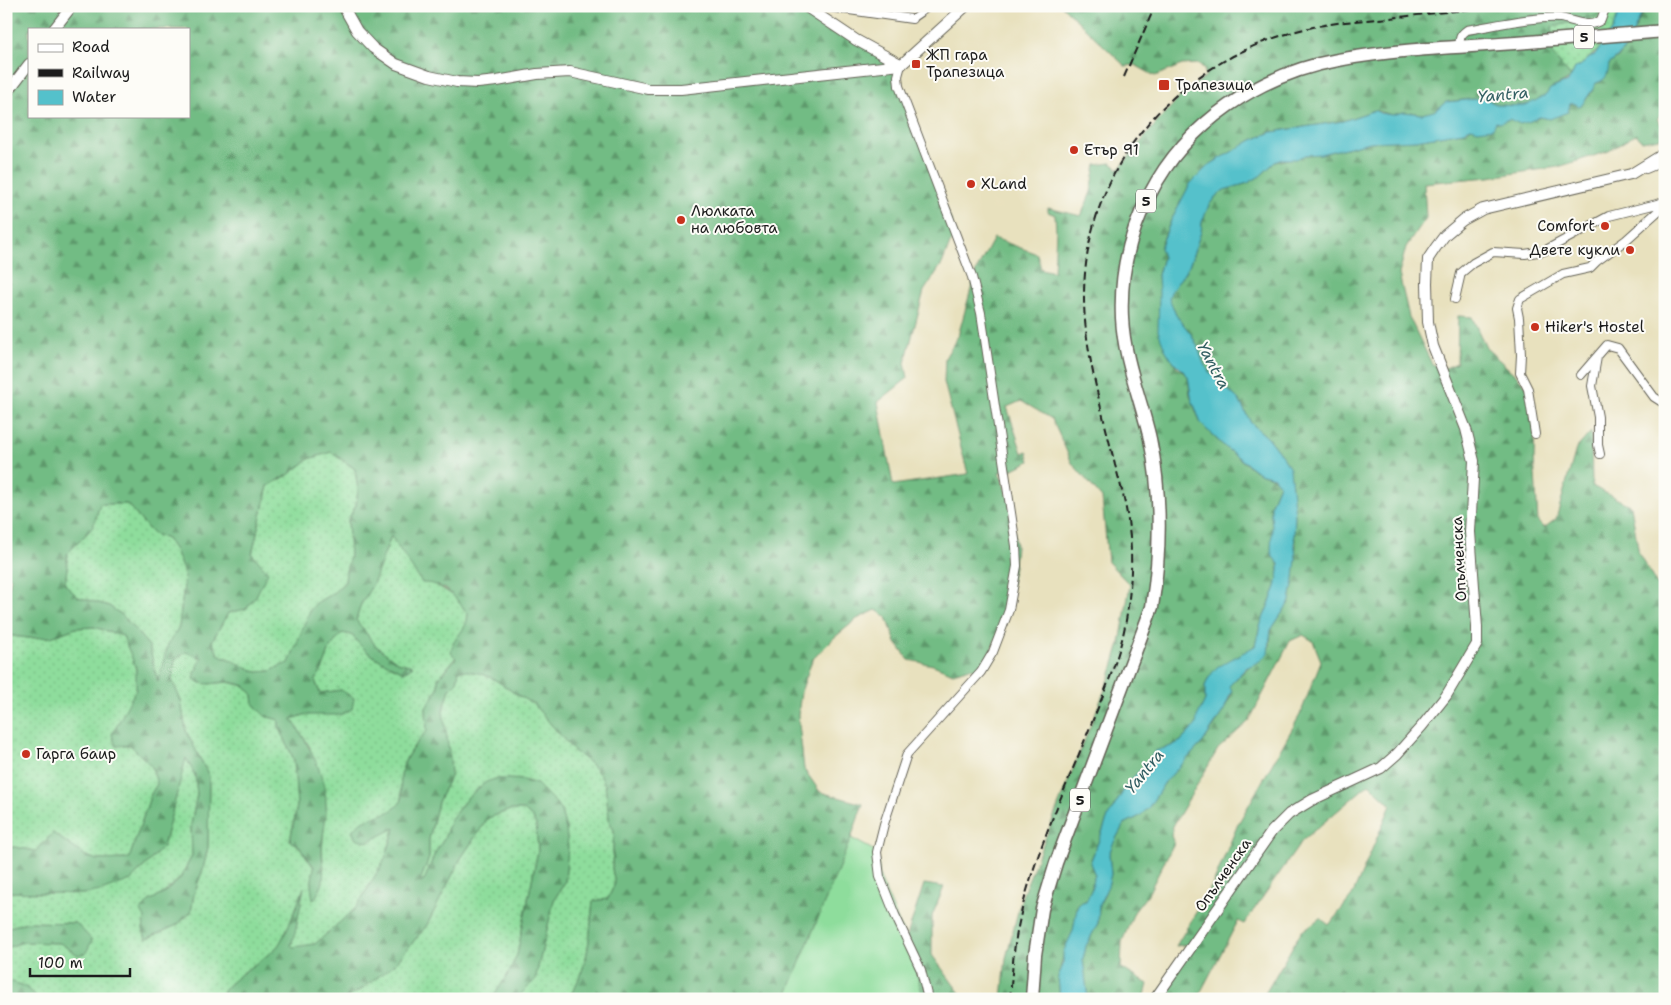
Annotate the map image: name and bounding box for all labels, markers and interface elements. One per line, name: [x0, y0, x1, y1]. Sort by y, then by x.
road number: 5: [1574, 26, 1594, 48]
legend: [28, 28, 190, 118]
text: Road: [72, 37, 110, 57]
place label: ЖП гара Трапезица: [926, 45, 1005, 82]
marker: ЖП гара Трапезица: [910, 58, 922, 70]
text: Railway: [72, 63, 130, 83]
place label: Трапезица: [1175, 75, 1254, 95]
marker: Трапезица: [1157, 78, 1171, 92]
water label: Yantra: [1477, 82, 1529, 107]
text: Water: [72, 87, 116, 107]
place label: Етър 91: [1084, 140, 1139, 160]
marker: Етър 91: [1068, 144, 1080, 156]
place label: XLand: [981, 174, 1027, 194]
marker: XLand: [965, 178, 977, 190]
road number: 5: [1136, 190, 1156, 212]
place label: Люлката на любовта: [691, 201, 778, 238]
marker: Люлката на любовта: [675, 214, 687, 226]
place label: Comfort: [1537, 216, 1595, 236]
marker: Comfort: [1599, 220, 1611, 232]
place label: Двете кукли: [1529, 240, 1620, 260]
marker: Двете кукли: [1624, 244, 1636, 256]
place label: Hiker's Hostel: [1545, 317, 1645, 337]
marker: Hiker's Hostel: [1529, 321, 1541, 333]
water label: Yantra: [1192, 338, 1235, 393]
street label: Опълченска: [1447, 515, 1471, 602]
place label: Гарга баир: [36, 744, 116, 764]
water label: Yantra: [1120, 745, 1169, 798]
marker: Гарга баир: [20, 748, 32, 760]
road number: 5: [1070, 788, 1090, 812]
street label: Опълченска: [1190, 834, 1256, 916]
scale bar: [30, 945, 130, 977]
text: 100 m: [38, 953, 83, 973]

